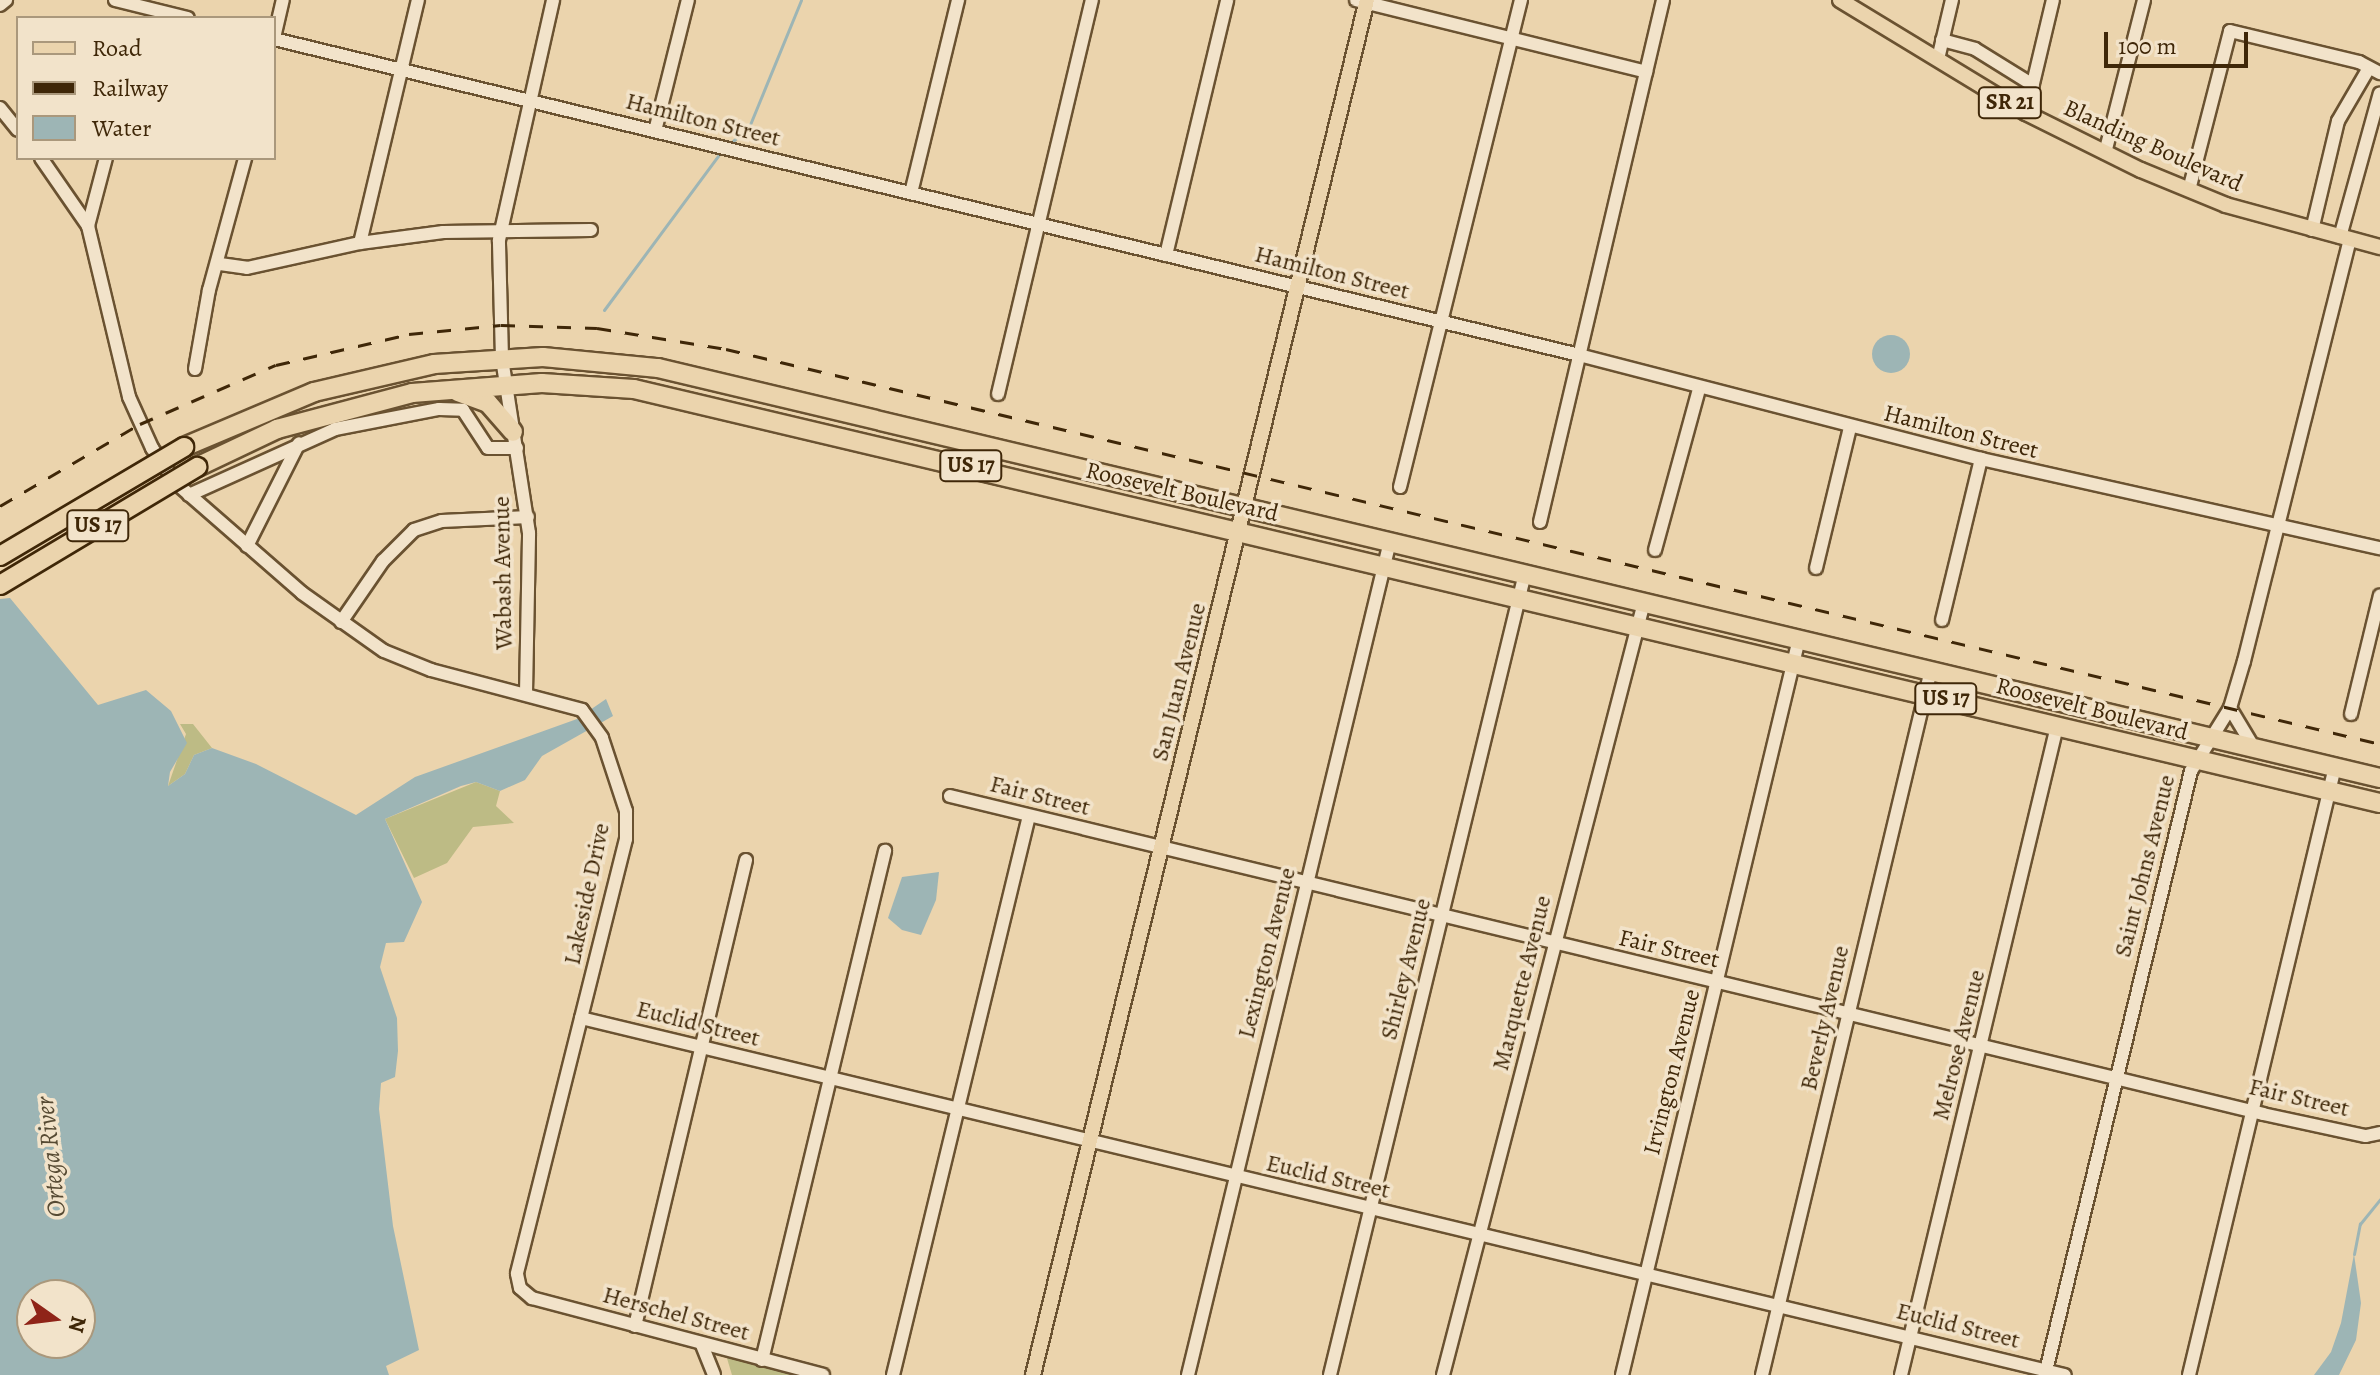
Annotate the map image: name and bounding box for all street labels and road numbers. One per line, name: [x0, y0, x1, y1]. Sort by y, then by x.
road number: SR 21: [1976, 85, 2044, 121]
street label: Hamilton Street: [623, 87, 783, 153]
street label: Blanding Boulevard: [2059, 94, 2247, 198]
street label: Hamilton Street: [1252, 240, 1412, 306]
street label: Hamilton Street: [1881, 399, 2041, 465]
road number: US 17: [939, 448, 1003, 484]
street label: Roosevelt Boulevard: [1083, 456, 1281, 528]
street label: Wabash Avenue: [487, 496, 519, 650]
road number: US 17: [66, 508, 130, 544]
street label: San Juan Avenue: [1145, 600, 1213, 764]
street label: Roosevelt Boulevard: [1993, 671, 2191, 747]
road number: US 17: [1914, 681, 1978, 717]
street label: Fair Street: [987, 770, 1093, 822]
street label: Saint Johns Avenue: [2108, 772, 2182, 960]
street label: Lakeside Drive: [558, 820, 616, 968]
street label: Lexington Avenue: [1232, 865, 1302, 1041]
street label: Marquette Avenue: [1486, 893, 1558, 1073]
street label: Shirley Avenue: [1375, 895, 1437, 1043]
street label: Fair Street: [1616, 923, 1722, 975]
street label: Beverly Avenue: [1794, 943, 1856, 1093]
street label: Melrose Avenue: [1926, 967, 1992, 1123]
street label: Irvington Avenue: [1637, 986, 1707, 1158]
street label: Euclid Street: [633, 995, 763, 1053]
street label: Fair Street: [2246, 1072, 2352, 1124]
street label: Euclid Street: [1263, 1149, 1393, 1205]
street label: Herschel Street: [600, 1281, 752, 1347]
street label: Euclid Street: [1893, 1297, 2023, 1355]

